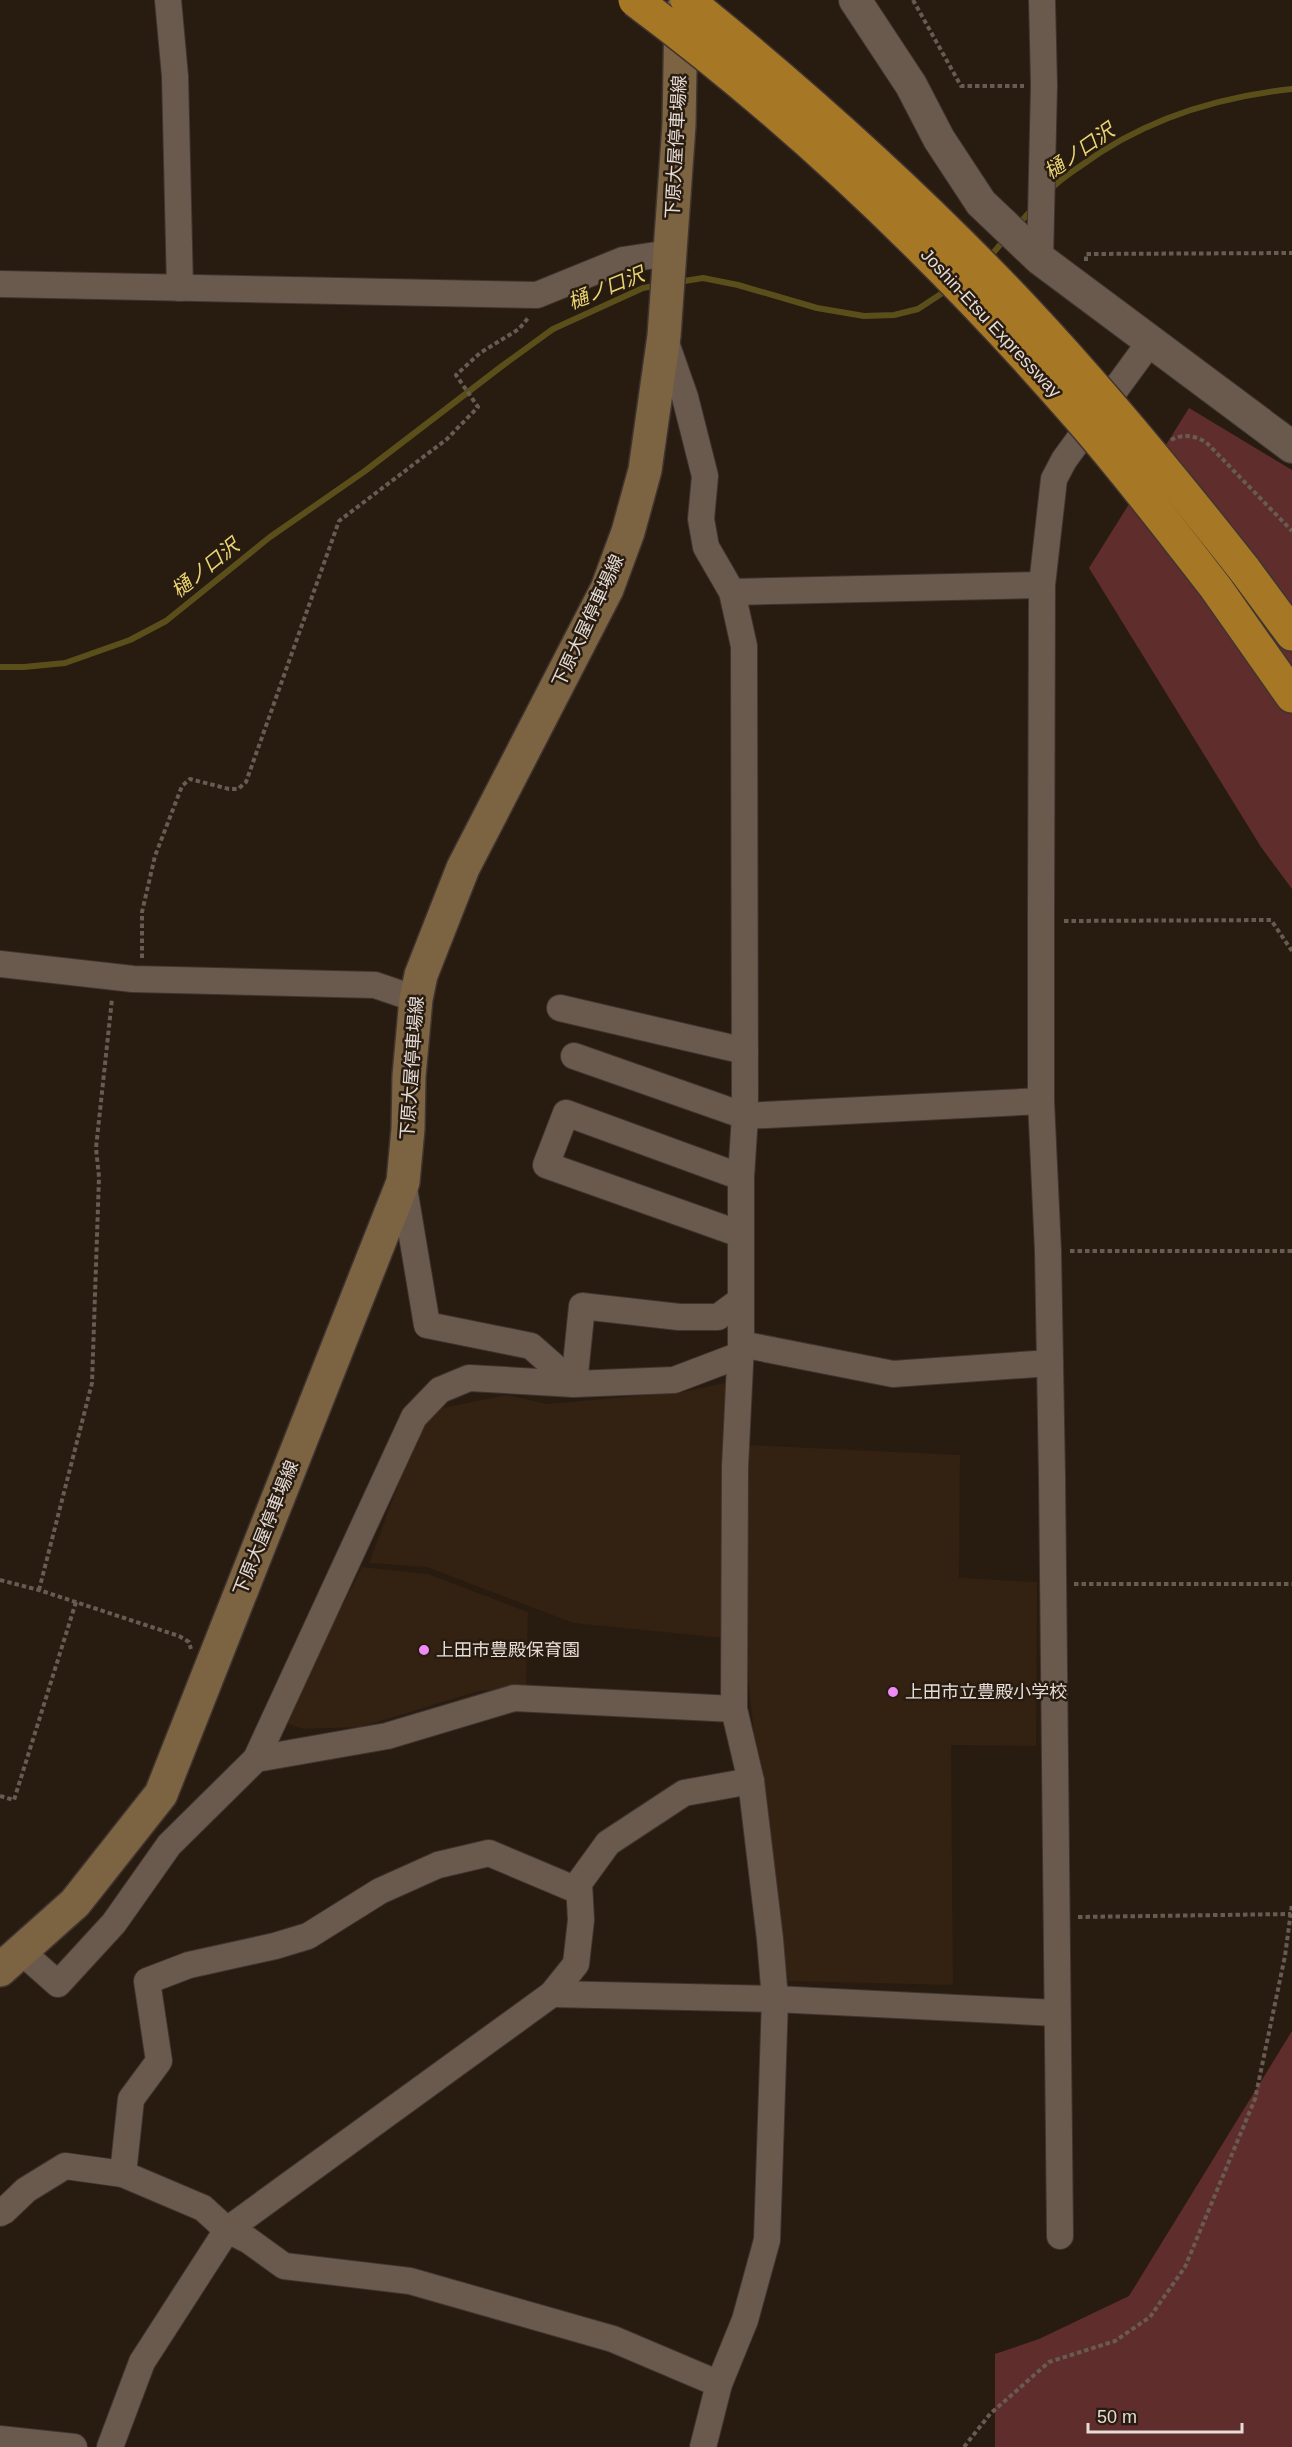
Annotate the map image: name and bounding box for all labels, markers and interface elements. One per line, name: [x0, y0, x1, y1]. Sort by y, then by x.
street label: 下原大屋停車場線: [662, 75, 690, 219]
water label: 樋ノ口沢: [1040, 117, 1121, 183]
street label: Joshin-Etsu Expressway: [917, 244, 1065, 402]
water label: 樋ノ口沢: [565, 262, 650, 313]
water label: 樋ノ口沢: [167, 532, 245, 602]
street label: 下原大屋停車場線: [549, 552, 627, 690]
street label: 下原大屋停車場線: [397, 995, 427, 1141]
street label: 下原大屋停車場線: [230, 1457, 302, 1599]
place label: 上田市豊殿保育園: [436, 1640, 580, 1660]
marker: 上田市豊殿保育園: [417, 1643, 431, 1657]
place label: 上田市立豊殿小学校: [905, 1682, 1067, 1702]
marker: 上田市立豊殿小学校: [886, 1685, 900, 1699]
scale bar: [1088, 2396, 1242, 2434]
text: 50 m: [1097, 2407, 1137, 2427]

